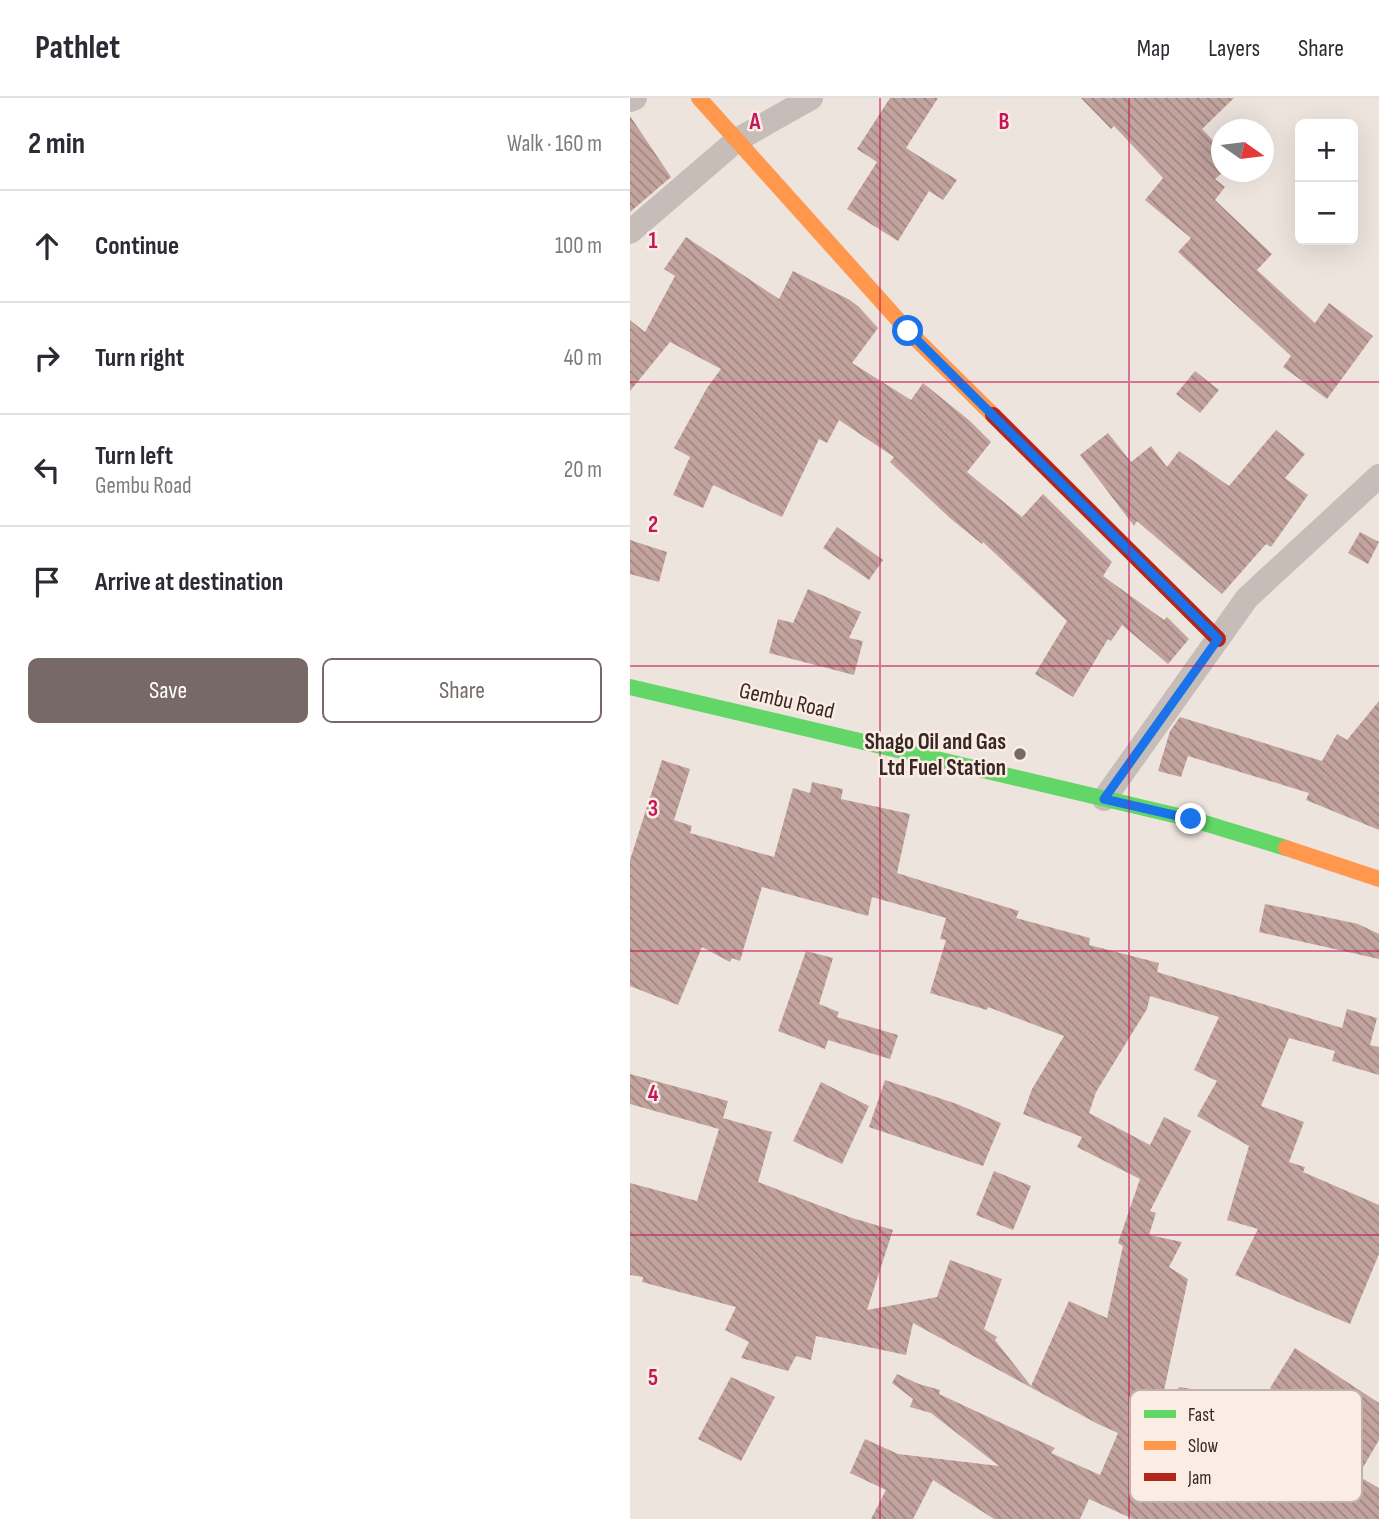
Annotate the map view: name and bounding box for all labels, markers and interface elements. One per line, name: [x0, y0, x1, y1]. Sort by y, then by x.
text: Pathlet: [35, 28, 120, 68]
text: Map: [1137, 34, 1170, 63]
text: Layers: [1208, 34, 1260, 63]
text: Share: [1298, 34, 1344, 63]
text: A: [749, 108, 762, 136]
text: B: [999, 108, 1010, 136]
north arrow: [1211, 119, 1274, 182]
map controls: [1295, 119, 1358, 245]
button: +: [1295, 119, 1358, 182]
text: 2 min: [28, 126, 85, 162]
text: Walk · 160 m: [507, 130, 602, 158]
button: −: [1295, 182, 1358, 245]
icon: ahead: [28, 227, 66, 265]
text: 1: [648, 227, 658, 255]
text: Continue: [95, 231, 179, 262]
text: 100 m: [555, 232, 602, 260]
route start: [892, 315, 923, 346]
icon: right: [28, 339, 66, 377]
text: Turn right: [95, 343, 184, 374]
text: 40 m: [564, 344, 602, 372]
text: Turn left: [95, 441, 173, 472]
icon: left: [28, 451, 66, 489]
text: 20 m: [564, 456, 602, 484]
text: Gembu Road: [95, 472, 192, 500]
text: 2: [648, 511, 658, 539]
icon: arrive: [28, 563, 66, 601]
text: Arrive at destination: [95, 567, 283, 598]
button: Save: [28, 658, 308, 723]
button: Share: [322, 658, 602, 723]
street label: Gembu Road: [737, 676, 837, 725]
place label: Shago Oil and Gas Ltd Fuel Station: [864, 728, 1006, 782]
marker: Shago Oil and Gas Ltd Fuel Station: [1012, 746, 1028, 762]
text: 3: [648, 795, 658, 823]
route end: [1175, 803, 1206, 834]
text: 4: [648, 1080, 659, 1108]
text: 5: [648, 1364, 658, 1392]
legend: [1130, 1390, 1362, 1502]
text: Fast: [1188, 1404, 1215, 1427]
text: Slow: [1188, 1435, 1218, 1458]
text: Jam: [1187, 1467, 1211, 1490]

